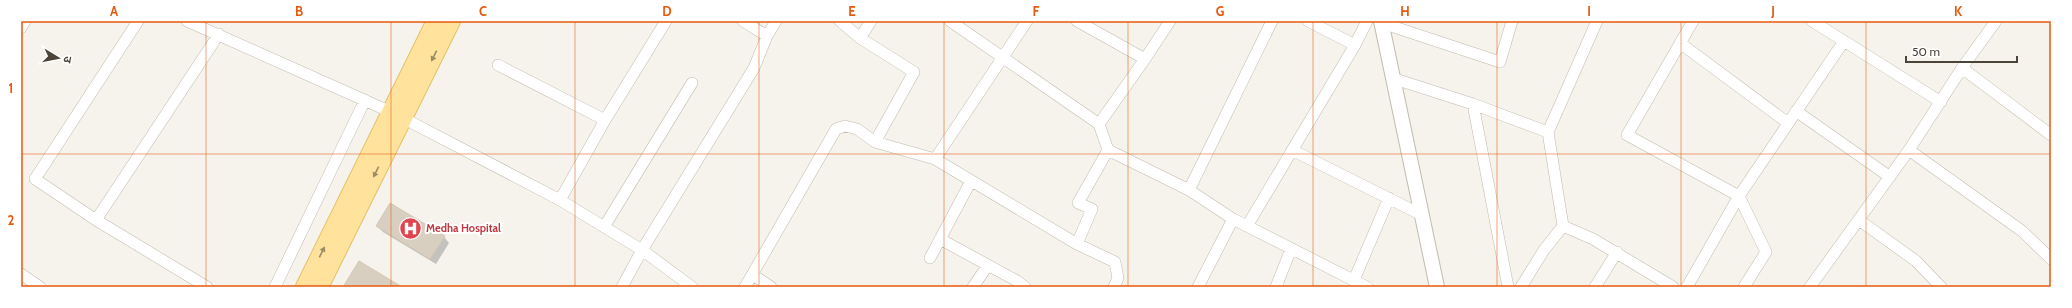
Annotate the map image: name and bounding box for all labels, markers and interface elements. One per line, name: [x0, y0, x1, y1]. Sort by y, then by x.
text: A: [110, 3, 119, 19]
text: B: [295, 3, 303, 19]
text: C: [479, 3, 487, 19]
text: D: [662, 3, 672, 19]
text: E: [848, 3, 856, 19]
text: F: [1033, 3, 1040, 19]
text: G: [1216, 3, 1225, 19]
text: H: [1400, 3, 1410, 19]
text: I: [1587, 3, 1591, 19]
text: J: [1770, 3, 1775, 19]
text: K: [1954, 3, 1963, 19]
north arrow: [38, 38, 78, 78]
scale bar: [1906, 38, 2017, 64]
text: 50 m: [1912, 44, 1940, 59]
one-way arrow: [430, 50, 437, 62]
text: उ: [60, 55, 75, 65]
text: 1: [9, 80, 13, 96]
one-way arrow: [373, 167, 379, 178]
text: 2: [8, 212, 15, 228]
hospital icon: Medha Hospital: [398, 215, 424, 241]
place label: Medha Hospital: [426, 221, 501, 235]
one-way arrow: [319, 246, 325, 258]

